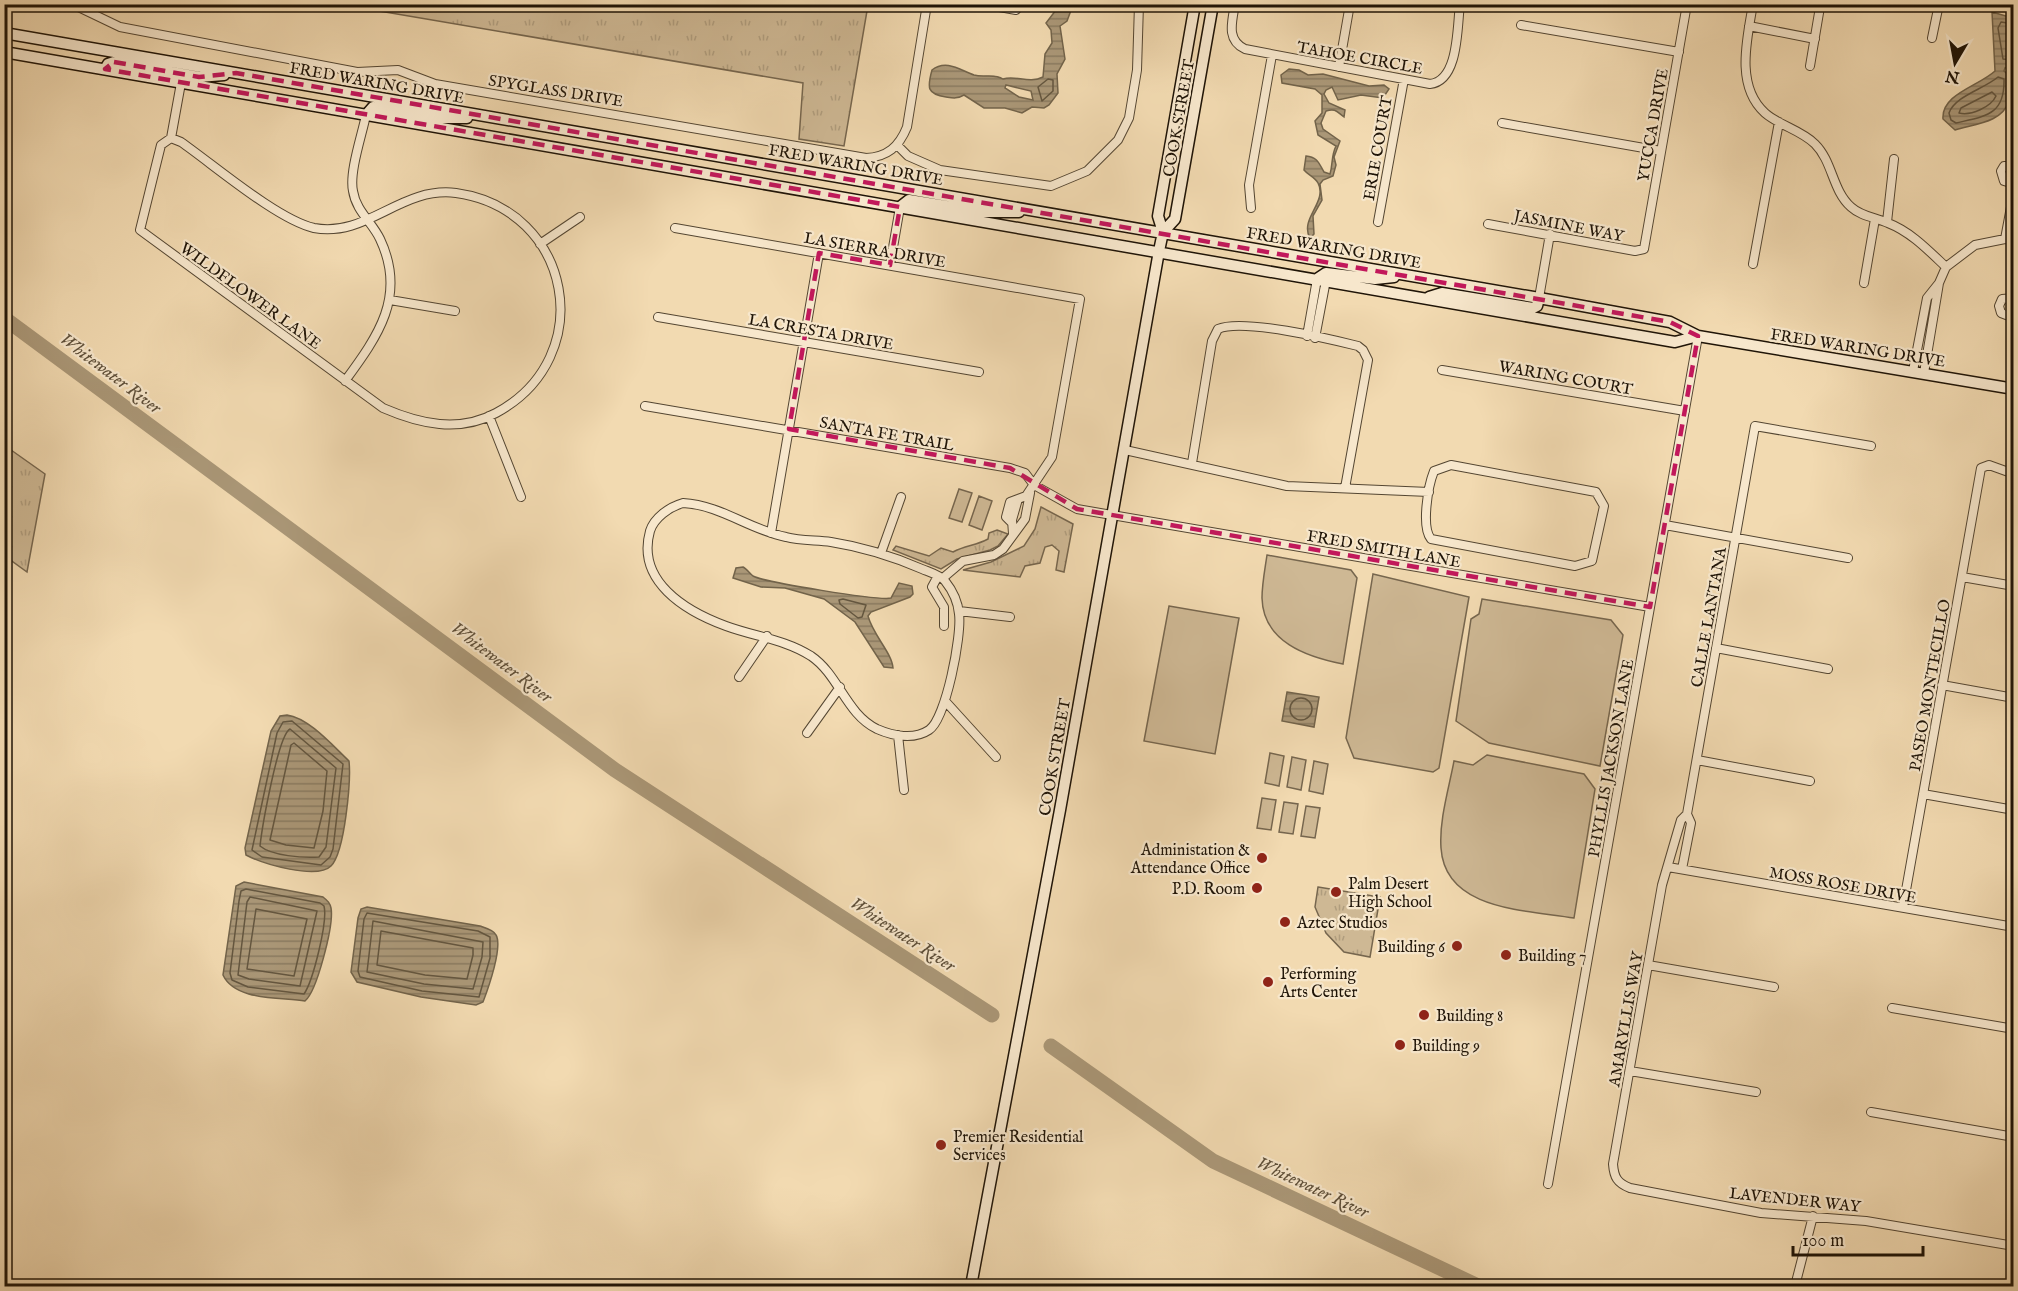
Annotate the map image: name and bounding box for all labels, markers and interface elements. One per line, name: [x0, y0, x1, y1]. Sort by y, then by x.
north arrow: [1925, 33, 1985, 93]
street label: TAHOE CIRCLE: [1295, 38, 1424, 80]
street label: COOK STREET: [1160, 58, 1200, 179]
street label: FRED WARING DRIVE: [288, 59, 466, 109]
text: N: [1944, 65, 1962, 87]
street label: YUCCA DRIVE: [1634, 67, 1674, 184]
street label: SPYGLASS DRIVE: [487, 71, 624, 113]
street label: ERIE COURT: [1360, 94, 1398, 202]
street label: FRED WARING DRIVE: [767, 141, 945, 191]
street label: JASMINE WAY: [1510, 206, 1626, 248]
street label: FRED WARING DRIVE: [1245, 224, 1423, 274]
street label: LA SIERRA DRIVE: [802, 229, 947, 273]
street label: WILDFLOWER LANE: [175, 239, 324, 355]
street label: LA CRESTA DRIVE: [746, 310, 895, 356]
street label: FRED WARING DRIVE: [1769, 325, 1947, 373]
water label: Whitewater River: [55, 329, 166, 420]
street label: WARING COURT: [1497, 357, 1635, 401]
street label: SANTA FE TRAIL: [818, 413, 956, 457]
street label: FRED SMITH LANE: [1305, 527, 1462, 573]
street label: CALLE LANTANA: [1688, 545, 1732, 689]
street label: PASEO MONTECILLO: [1906, 598, 1956, 773]
water label: Whitewater River: [446, 618, 557, 709]
street label: PHYLLIS JACKSON LANE: [1585, 658, 1639, 859]
street label: COOK STREET: [1036, 697, 1076, 818]
place label: Administation & Attendance Office: [1130, 841, 1250, 879]
marker: Administation & Attendance Office: [1255, 851, 1269, 865]
street label: MOSS ROSE DRIVE: [1768, 863, 1918, 909]
place label: Palm Desert High School: [1348, 875, 1432, 913]
place label: P.D. Room: [1172, 880, 1245, 900]
marker: P.D. Room: [1250, 881, 1264, 895]
marker: Palm Desert High School: [1329, 885, 1343, 899]
water label: Whitewater River: [845, 893, 960, 978]
place label: Aztec Studios: [1296, 914, 1388, 934]
marker: Aztec Studios: [1278, 915, 1292, 929]
place label: Building 6: [1377, 938, 1445, 958]
marker: Building 6: [1450, 939, 1464, 953]
place label: Building 7: [1518, 947, 1586, 967]
marker: Building 7: [1499, 948, 1513, 962]
street label: AMARYLLIS WAY: [1605, 949, 1649, 1090]
place label: Performing Arts Center: [1279, 965, 1357, 1003]
marker: Performing Arts Center: [1261, 975, 1275, 989]
place label: Building 8: [1436, 1007, 1503, 1027]
marker: Building 8: [1417, 1008, 1431, 1022]
place label: Building 9: [1412, 1037, 1480, 1057]
marker: Building 9: [1393, 1038, 1407, 1052]
place label: Premier Residential Services: [953, 1128, 1084, 1166]
marker: Premier Residential Services: [934, 1138, 948, 1152]
water label: Whitewater River: [1253, 1152, 1373, 1225]
street label: LAVENDER WAY: [1728, 1184, 1863, 1218]
scale bar: [1793, 1219, 1924, 1257]
text: 100 m: [1802, 1230, 1844, 1253]

